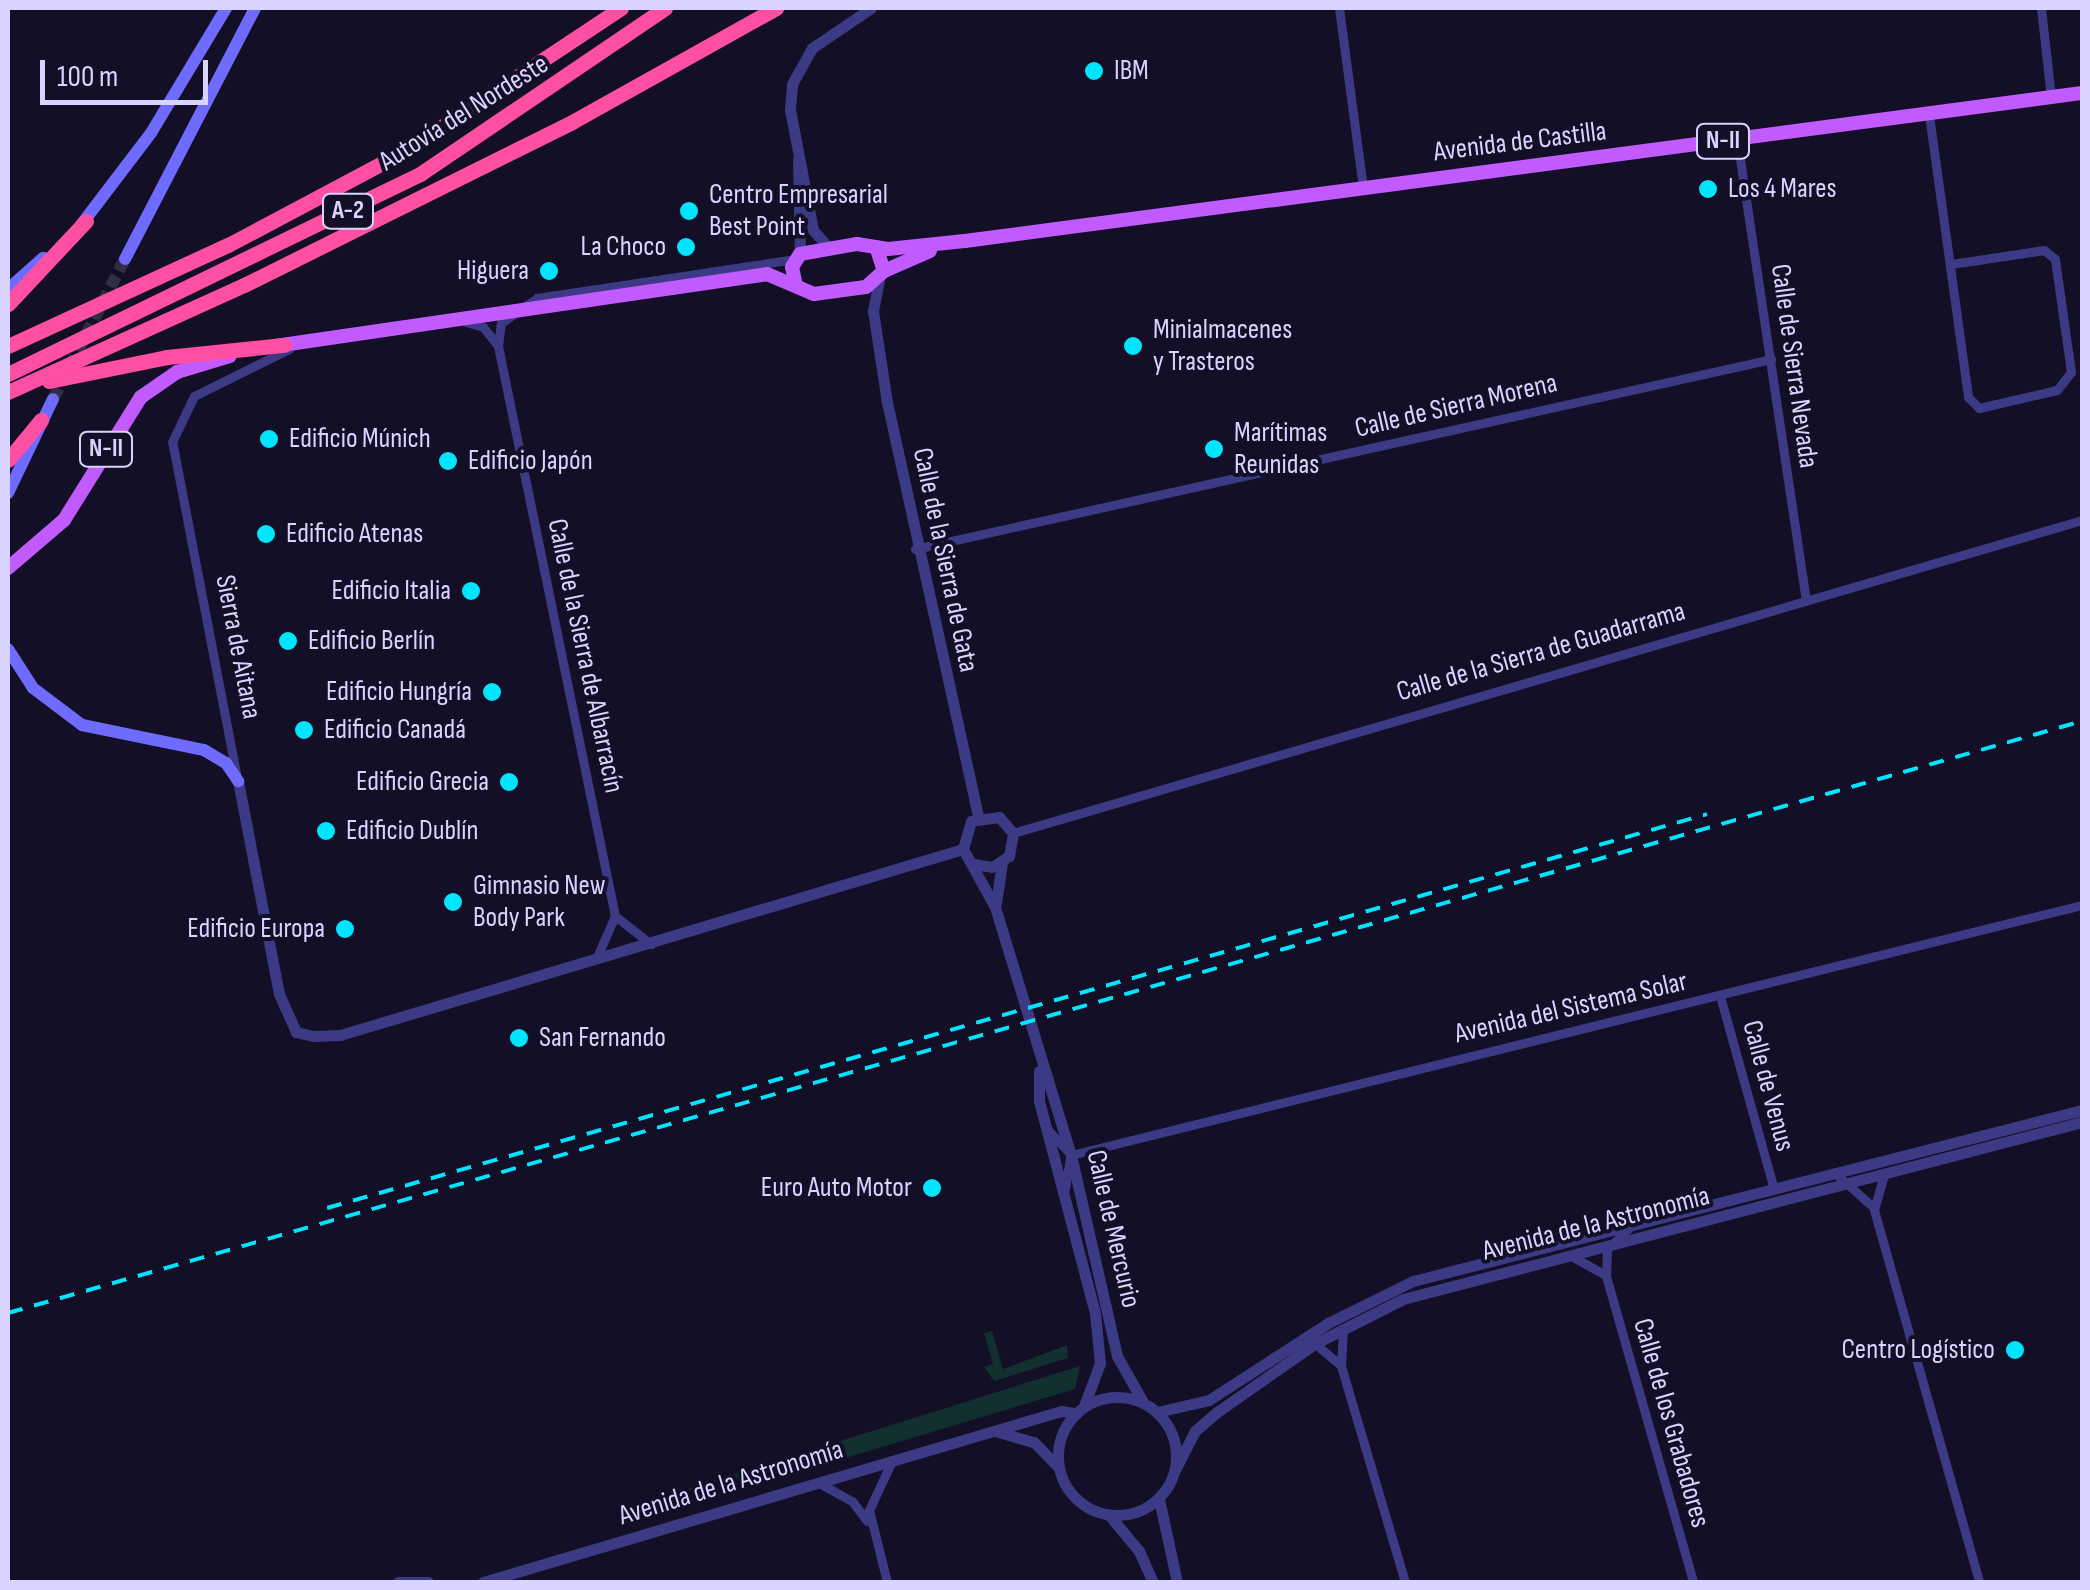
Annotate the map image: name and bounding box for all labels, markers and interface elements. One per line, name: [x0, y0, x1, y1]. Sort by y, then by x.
scale bar: [45, 40, 212, 102]
street label: Autovía del Nordeste: [373, 48, 555, 178]
place label: IBM: [1114, 54, 1149, 88]
text: 100 m: [57, 59, 118, 95]
marker: IBM: [1083, 60, 1105, 82]
street label: Avenida de Castilla: [1432, 115, 1608, 169]
road number: N-II: [1696, 121, 1750, 161]
place label: Los 4 Mares: [1728, 172, 1837, 206]
place label: Centro Empresarial Best Point: [709, 178, 888, 244]
marker: Los 4 Mares: [1697, 178, 1719, 200]
road number: A-2: [320, 191, 376, 231]
marker: Centro Empresarial Best Point: [678, 200, 700, 222]
place label: La Choco: [581, 230, 666, 264]
marker: La Choco: [675, 236, 697, 258]
place label: Higuera: [457, 254, 529, 288]
marker: Higuera: [538, 260, 560, 282]
street label: Calle de Sierra Nevada: [1763, 262, 1825, 470]
place label: Minialmacenes y Trasteros: [1153, 313, 1292, 379]
marker: Minialmacenes y Trasteros: [1122, 335, 1144, 357]
street label: Calle de Sierra Morena: [1352, 366, 1560, 446]
place label: Marítimas Reunidas: [1234, 416, 1327, 482]
place label: Edificio Múnich: [289, 422, 431, 456]
marker: Edificio Múnich: [258, 428, 280, 450]
road number: N-II: [78, 429, 134, 469]
marker: Marítimas Reunidas: [1203, 438, 1225, 460]
place label: Edificio Japón: [468, 444, 593, 478]
street label: Calle de la Sierra de Gata: [905, 445, 985, 675]
marker: Edificio Japón: [437, 450, 459, 472]
street label: Calle de la Sierra de Albarracín: [540, 516, 630, 796]
place label: Edificio Atenas: [286, 517, 423, 551]
marker: Edificio Atenas: [255, 523, 277, 545]
street label: Sierra de Aitana: [208, 572, 268, 722]
place label: Edificio Italia: [331, 574, 451, 608]
marker: Edificio Italia: [460, 580, 482, 602]
street label: Calle de la Sierra de Guadarrama: [1393, 595, 1689, 709]
place label: Edificio Berlín: [308, 624, 435, 658]
marker: Edificio Berlín: [277, 630, 299, 652]
place label: Edificio Hungría: [326, 675, 472, 709]
marker: Edificio Hungría: [481, 681, 503, 703]
place label: Edificio Canadá: [324, 713, 466, 747]
marker: Edificio Canadá: [293, 719, 315, 741]
place label: Edificio Grecia: [356, 765, 489, 799]
marker: Edificio Grecia: [498, 771, 520, 793]
place label: Edificio Dublín: [346, 814, 478, 848]
marker: Edificio Dublín: [315, 820, 337, 842]
place label: Gimnasio New Body Park: [473, 869, 605, 935]
marker: Gimnasio New Body Park: [442, 891, 464, 913]
place label: Edificio Europa: [187, 912, 325, 946]
marker: Edificio Europa: [334, 918, 356, 940]
street label: Avenida del Sistema Solar: [1451, 965, 1691, 1051]
street label: Calle de Venus: [1734, 1017, 1802, 1155]
place label: San Fernando: [539, 1021, 666, 1055]
marker: San Fernando: [508, 1027, 530, 1049]
street label: Calle de Mercurio: [1079, 1147, 1147, 1311]
place label: Euro Auto Motor: [761, 1171, 912, 1205]
marker: Euro Auto Motor: [921, 1177, 943, 1199]
street label: Avenida de la Astronomía: [1479, 1180, 1713, 1268]
street label: Calle de los Grabadores: [1625, 1315, 1717, 1531]
place label: Centro Logístico: [1842, 1333, 1995, 1367]
marker: Centro Logístico: [2004, 1339, 2026, 1361]
street label: Avenida de la Astronomía: [615, 1433, 847, 1533]

